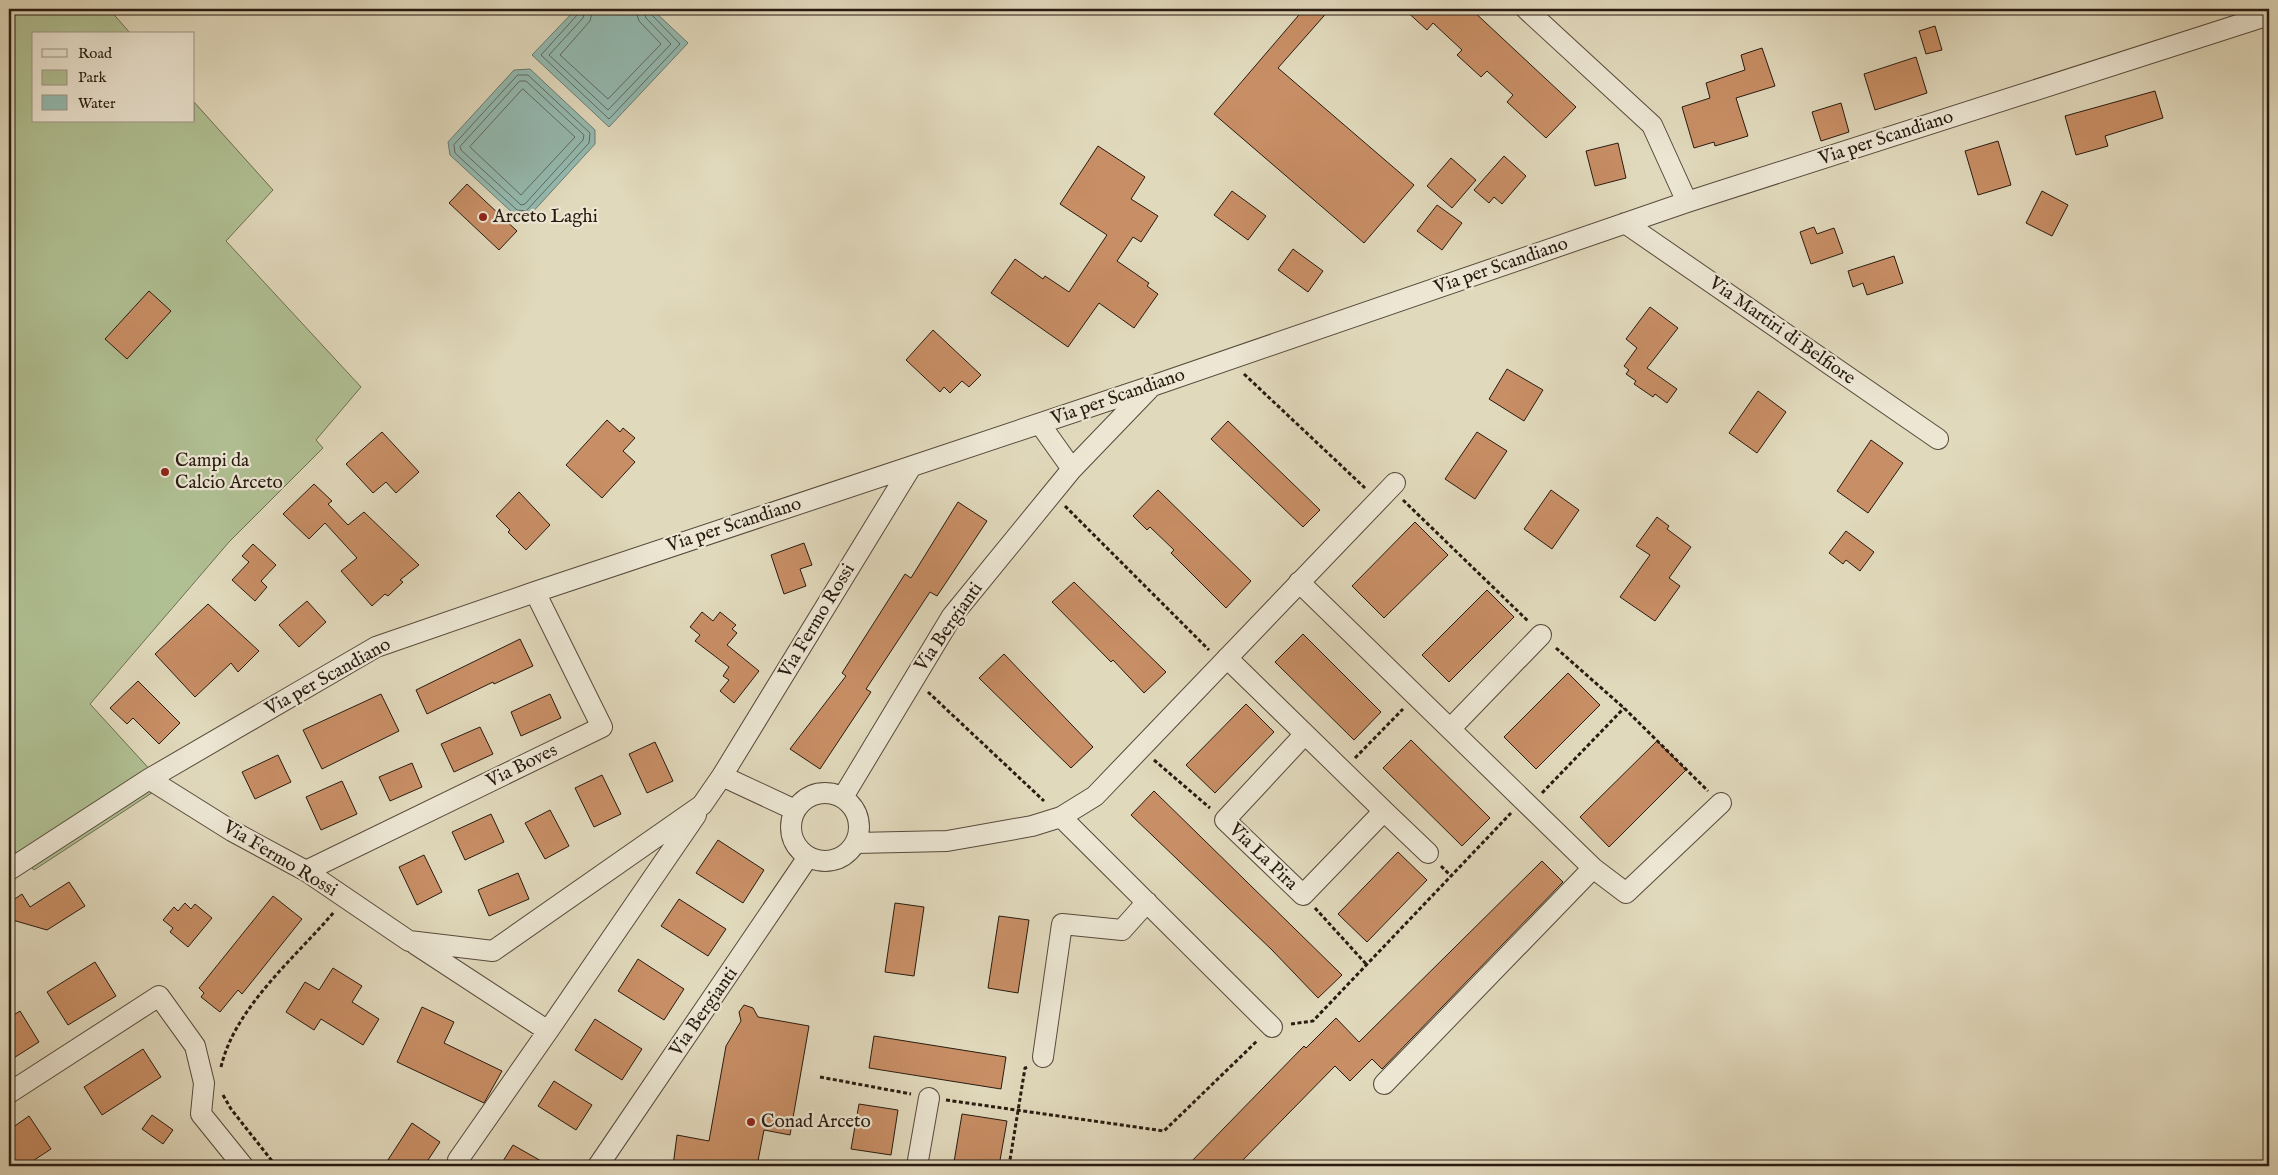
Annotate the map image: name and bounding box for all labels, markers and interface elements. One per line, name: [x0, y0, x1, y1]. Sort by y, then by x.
legend: [32, 32, 195, 122]
text: Road: [78, 44, 113, 63]
text: Park: [78, 68, 108, 87]
text: Water: [78, 94, 116, 113]
street label: Via per Scandiano: [1815, 105, 1956, 171]
place label: Arceto Laghi: [492, 205, 598, 229]
marker: Arceto Laghi: [477, 211, 489, 223]
street label: Via per Scandiano: [1430, 232, 1571, 300]
street label: Via Martiri di Belfiore: [1703, 271, 1860, 391]
street label: Via per Scandiano: [1047, 363, 1188, 431]
place label: Campi da Calcio Arceto: [175, 449, 283, 495]
marker: Campi da Calcio Arceto: [159, 466, 171, 478]
street label: Via per Scandiano: [663, 492, 804, 558]
street label: Via Fermo Rossi: [773, 559, 861, 684]
street label: Via Bergianti: [909, 578, 988, 677]
street label: Via per Scandiano: [260, 633, 395, 722]
street label: Via Boves: [482, 739, 562, 794]
street label: Via Fermo Rossi: [217, 815, 342, 903]
street label: Via La Pira: [1223, 817, 1303, 896]
street label: Via Bergianti: [664, 963, 743, 1062]
place label: Conad Arceto: [761, 1110, 871, 1134]
marker: Conad Arceto: [745, 1116, 757, 1128]

